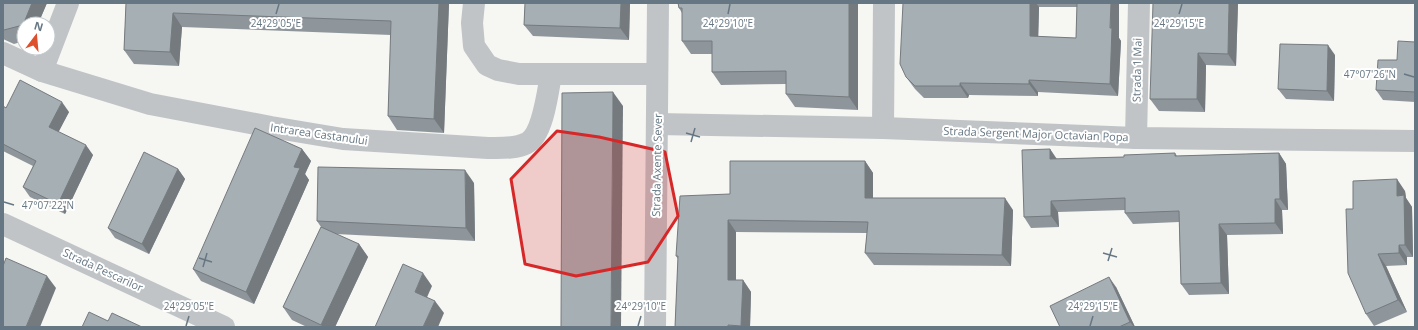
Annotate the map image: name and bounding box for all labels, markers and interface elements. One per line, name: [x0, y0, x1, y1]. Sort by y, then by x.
north arrow: [16, 16, 56, 56]
text: 24°29'05"E: [251, 16, 301, 30]
text: 24°29'10"E: [703, 16, 753, 30]
text: 24°29'15"E: [1154, 16, 1204, 30]
text: N: [33, 17, 45, 34]
street label: Strada 1 Mai: [1128, 38, 1145, 102]
text: 47°07'26"N: [1344, 67, 1396, 81]
street label: Strada Axente Sever: [648, 113, 665, 217]
street label: Intrarea Castanului: [269, 119, 369, 148]
street label: Strada Sergent Major Octavian Popa: [943, 123, 1129, 144]
text: 47°07'22"N: [22, 198, 74, 212]
street label: Strada Pescarilor: [61, 244, 146, 295]
text: 24°29'05"E: [164, 299, 214, 313]
text: 24°29'10"E: [616, 299, 666, 313]
text: 24°29'15"E: [1068, 299, 1118, 313]

